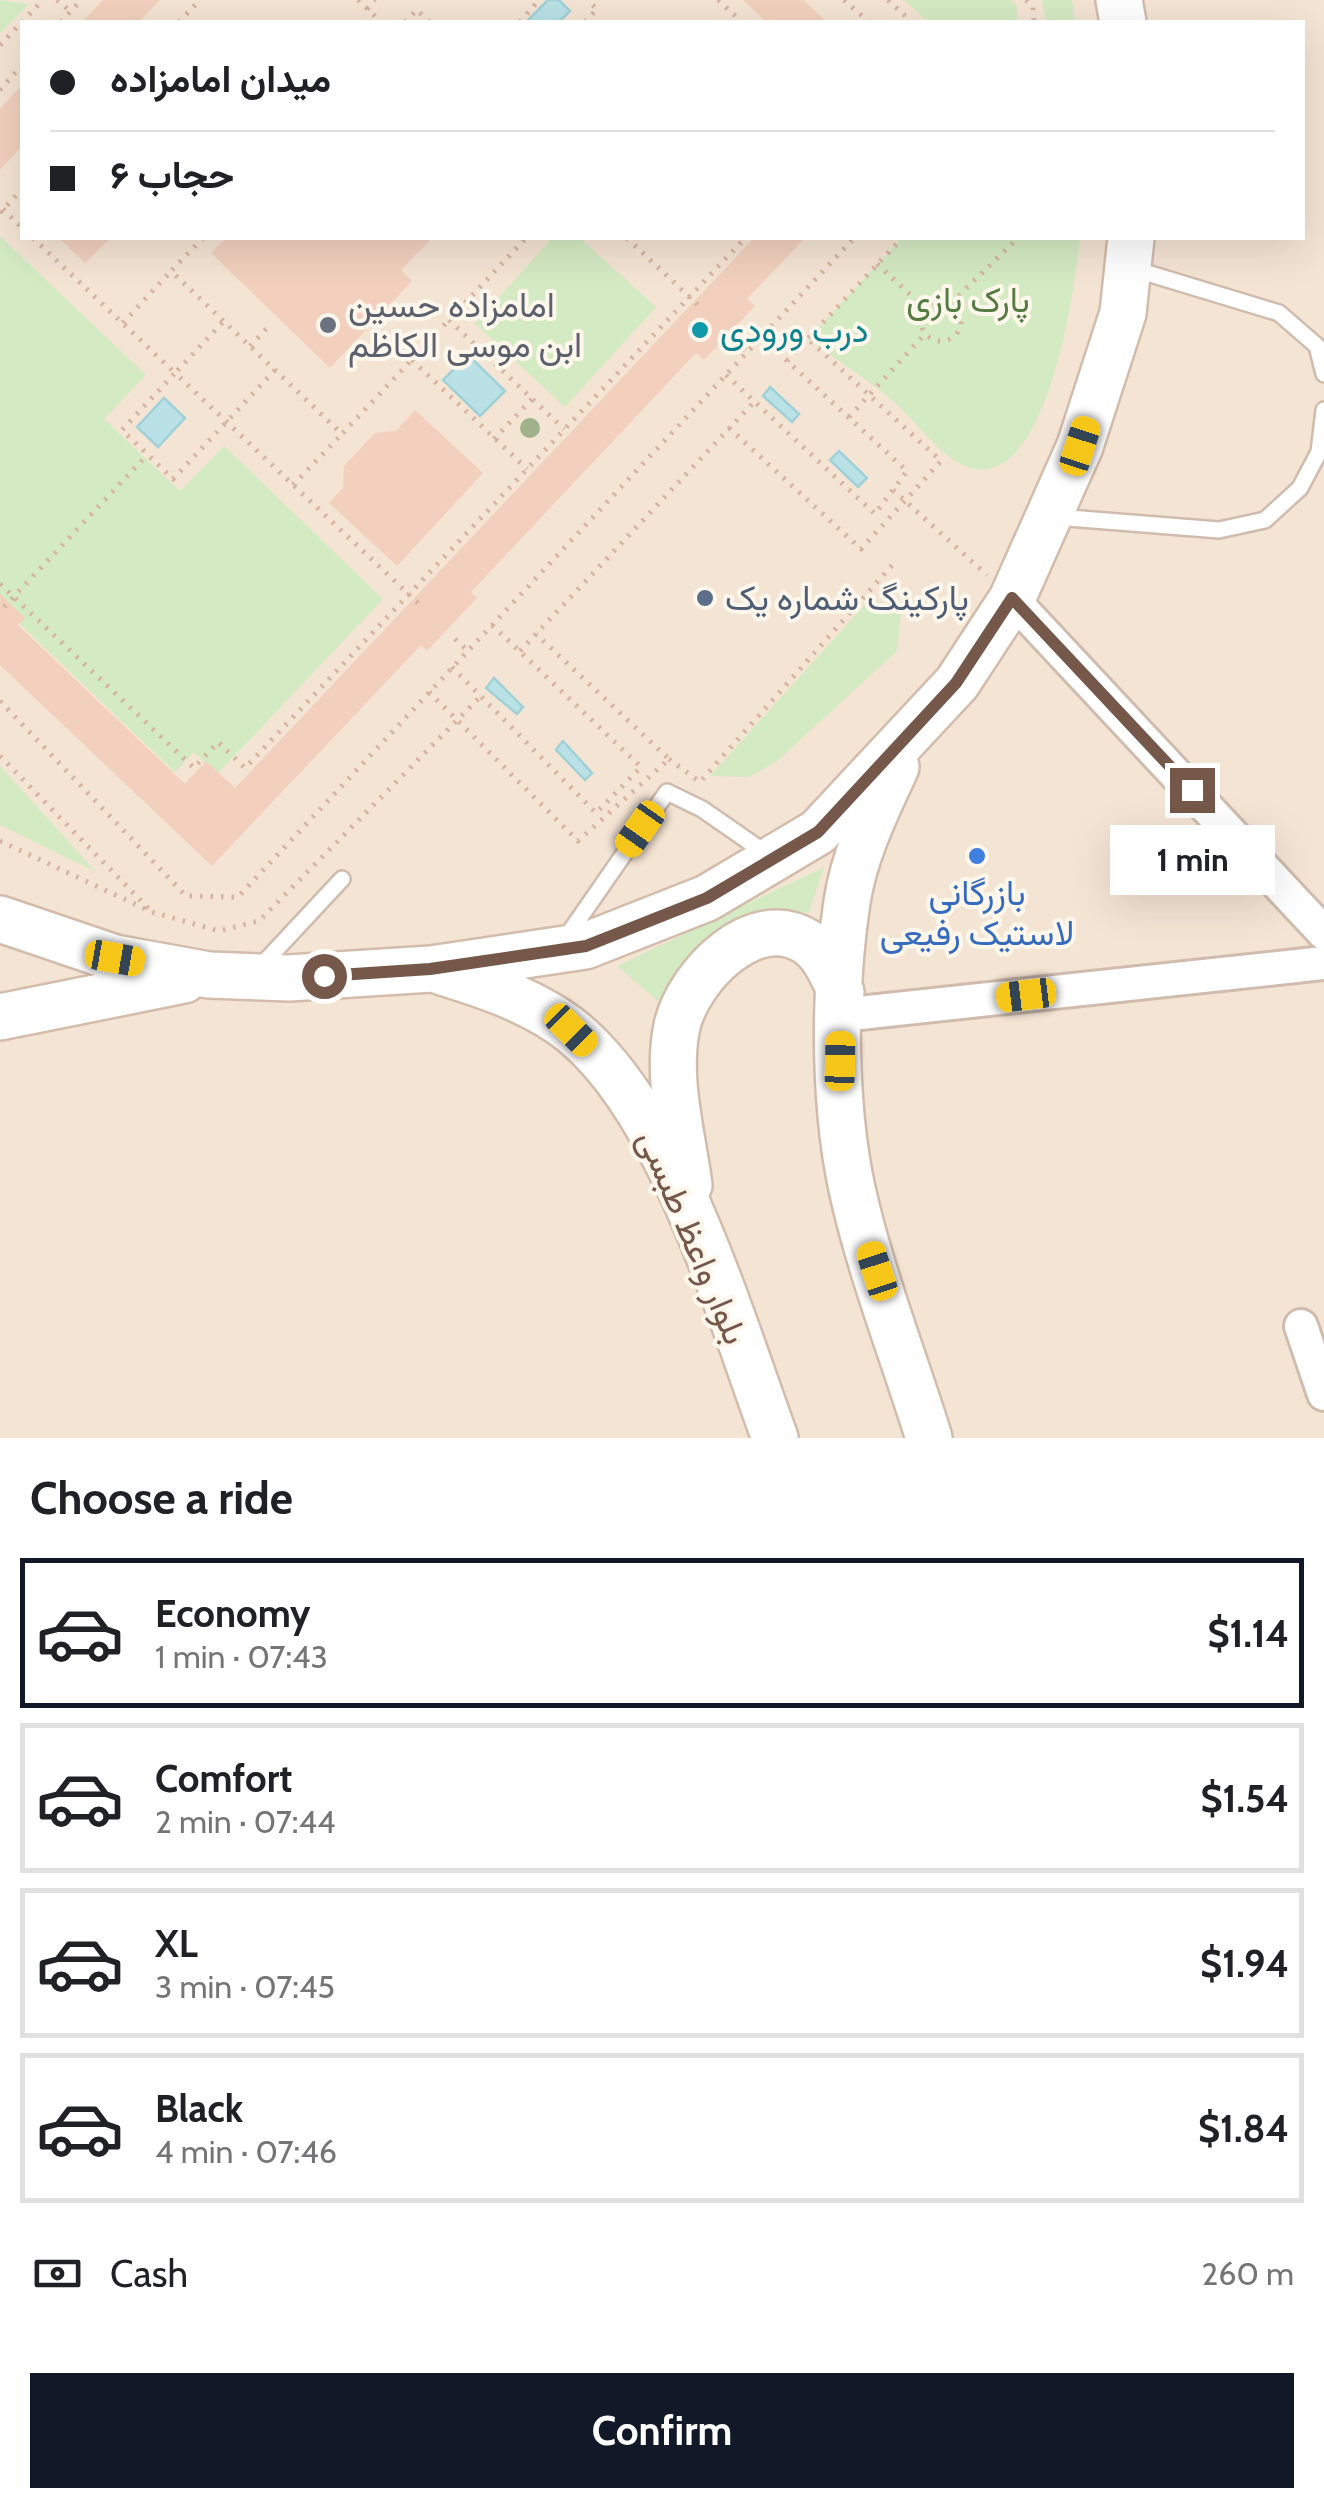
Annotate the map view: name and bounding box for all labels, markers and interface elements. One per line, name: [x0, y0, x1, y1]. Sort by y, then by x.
text: میدان امامزاده: [110, 55, 331, 102]
text: حجاب ۶: [110, 151, 234, 198]
park label: پارک بازی: [906, 278, 1030, 324]
place label: امامزاده حسین ابن موسی الکاظم: [348, 283, 582, 368]
place label: درب ورودی: [720, 308, 869, 352]
marker: امامزاده حسین ابن موسی الکاظم: [317, 314, 339, 336]
marker: درب ورودی: [689, 319, 711, 341]
car: [1056, 413, 1104, 479]
place label: پارکینگ شماره یک: [725, 576, 969, 622]
marker: پارکینگ شماره یک: [694, 587, 716, 609]
route end: [1170, 768, 1215, 813]
car: [611, 796, 669, 862]
callout: 1 min: [1110, 825, 1274, 895]
text: 1 min: [1156, 840, 1229, 879]
marker: بازرگانی لاستیک رفیعی: [966, 845, 988, 867]
place label: بازرگانی لاستیک رفیعی: [880, 871, 1074, 955]
car: [83, 938, 147, 978]
route start: [302, 954, 347, 999]
car: [994, 976, 1058, 1014]
car: [539, 998, 603, 1062]
car: [824, 1031, 856, 1091]
street label: بلوار واعظ طبسی: [628, 1123, 758, 1351]
car: [853, 1238, 901, 1304]
text: Choose a ride: [30, 1471, 293, 1525]
icon: car: [35, 1588, 125, 1678]
text: Economy: [155, 1590, 310, 1637]
text: $1.14: [1208, 1610, 1289, 1657]
text: 1 min · 07:43: [155, 1637, 328, 1676]
icon: car: [35, 1753, 125, 1843]
text: Comfort: [155, 1755, 292, 1802]
text: $1.54: [1200, 1775, 1289, 1822]
text: 2 min · 07:44: [155, 1802, 335, 1841]
icon: car: [35, 1918, 125, 2008]
text: XL: [155, 1920, 198, 1967]
text: $1.94: [1200, 1940, 1289, 1987]
text: 3 min · 07:45: [155, 1967, 335, 2006]
icon: car: [35, 2083, 125, 2173]
text: Black: [155, 2085, 243, 2132]
text: $1.84: [1198, 2105, 1289, 2152]
text: 4 min · 07:46: [155, 2132, 337, 2171]
icon: cash: [30, 2246, 85, 2301]
text: Cash: [110, 2250, 188, 2297]
text: 260 m: [1201, 2254, 1294, 2293]
button: Confirm: [30, 2373, 1294, 2488]

